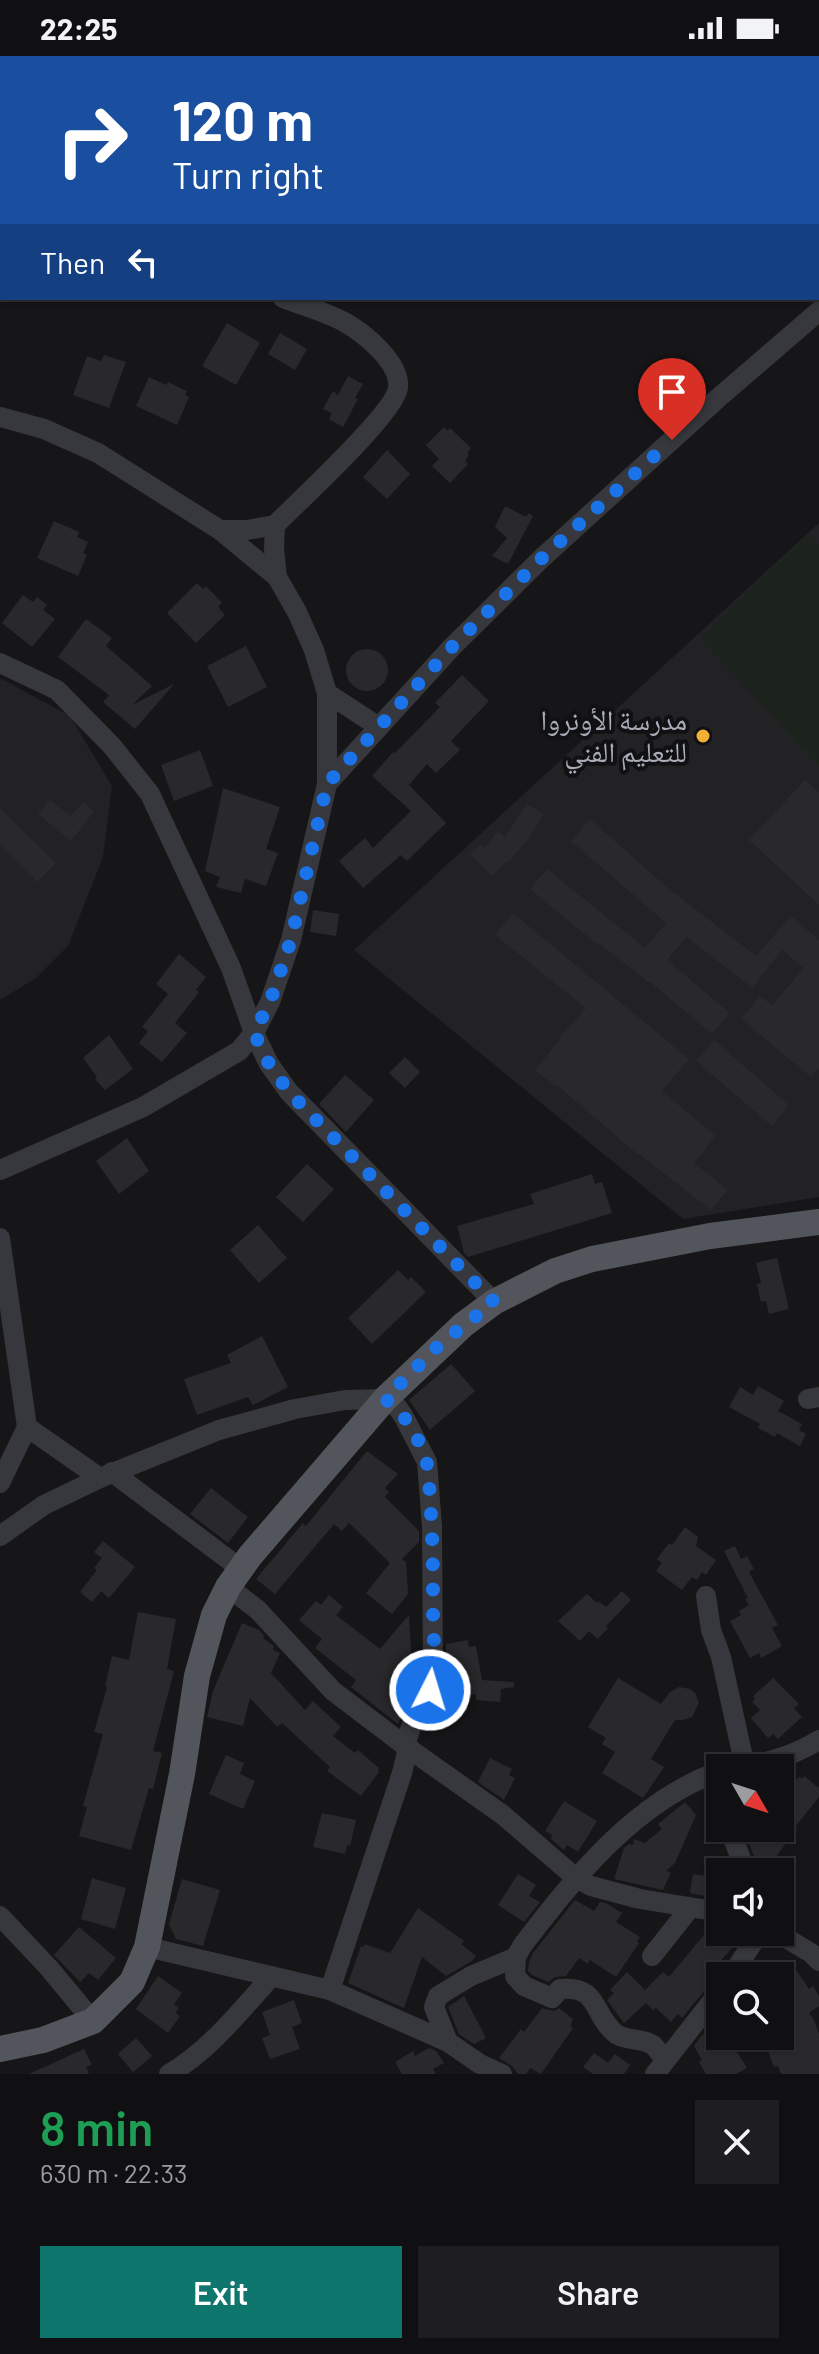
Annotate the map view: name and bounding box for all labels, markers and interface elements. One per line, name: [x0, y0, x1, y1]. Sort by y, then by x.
text: 22:25: [40, 10, 118, 46]
text: 120 m: [172, 85, 313, 152]
icon: right: [40, 88, 144, 192]
text: Turn right: [172, 153, 324, 196]
icon: left: [121, 240, 165, 284]
text: Then: [40, 244, 105, 280]
pin: [638, 358, 706, 440]
icon: arrive: [650, 370, 694, 414]
place label: مدرسة الأونروا للتعليم الفني: [540, 702, 687, 775]
marker: مدرسة الأونروا للتعليم الفني: [694, 727, 712, 745]
position arrow: [388, 1648, 472, 1732]
north arrow: [706, 1754, 794, 1842]
map controls: [706, 1754, 794, 2050]
button: sound: [706, 1858, 794, 1946]
button: search: [706, 1962, 794, 2050]
text: 8 min: [40, 2098, 153, 2156]
button: close: [695, 2100, 779, 2184]
text: 630 m · 22:33: [40, 2157, 188, 2188]
button: Exit: [40, 2246, 402, 2338]
button: Share: [418, 2246, 779, 2338]

